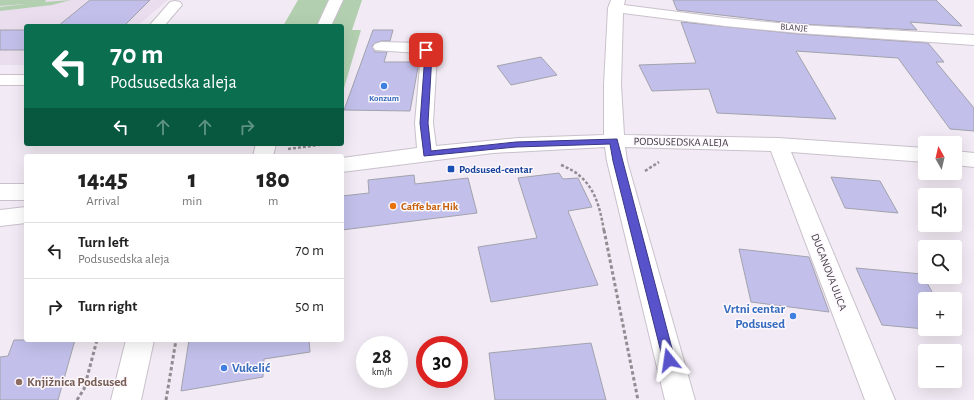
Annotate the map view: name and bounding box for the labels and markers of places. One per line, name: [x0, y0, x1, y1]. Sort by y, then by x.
pin: [409, 33, 443, 67]
marker: Konzum: [379, 81, 389, 91]
place label: Konzum: [369, 94, 399, 103]
marker: Podsused-centar: [446, 164, 456, 174]
place label: Podsused-centar: [459, 164, 533, 175]
marker: Caffe bar Hik: [388, 201, 398, 211]
place label: Caffe bar Hik: [401, 201, 459, 212]
place label: Vrtni centar Podsused: [724, 303, 785, 331]
marker: Vrtni centar Podsused: [788, 311, 798, 321]
place label: Vukelić: [232, 362, 270, 375]
marker: Vukelić: [219, 363, 229, 373]
place label: Knjižnica Podsused: [27, 376, 127, 389]
marker: Knjižnica Podsused: [14, 377, 24, 387]

